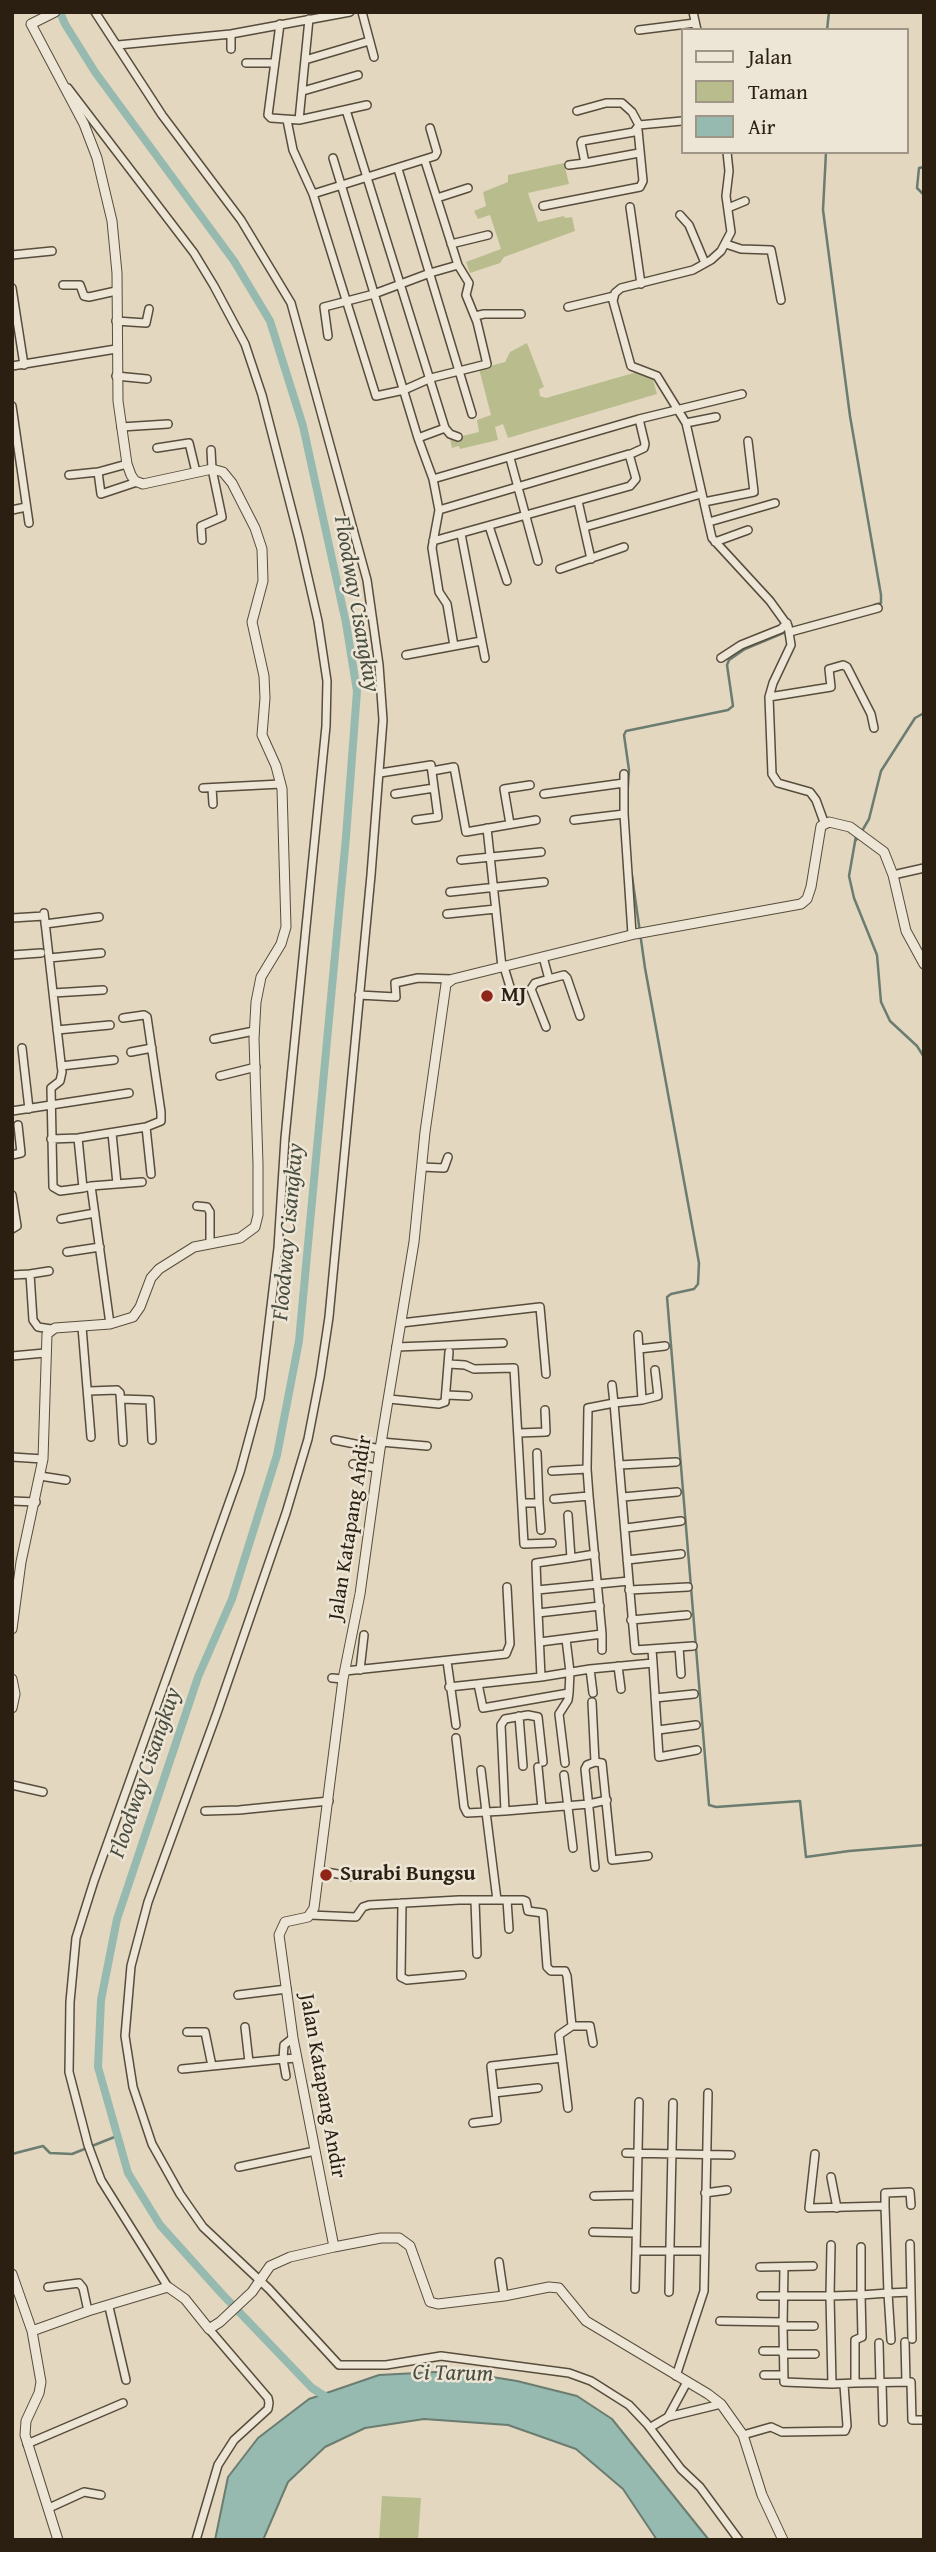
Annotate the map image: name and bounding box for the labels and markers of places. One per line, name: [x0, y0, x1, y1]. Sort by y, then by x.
place label: MJ: [501, 983, 526, 1009]
marker: MJ: [479, 988, 495, 1004]
place label: Surabi Bungsu: [340, 1862, 475, 1888]
marker: Surabi Bungsu: [318, 1867, 334, 1883]

